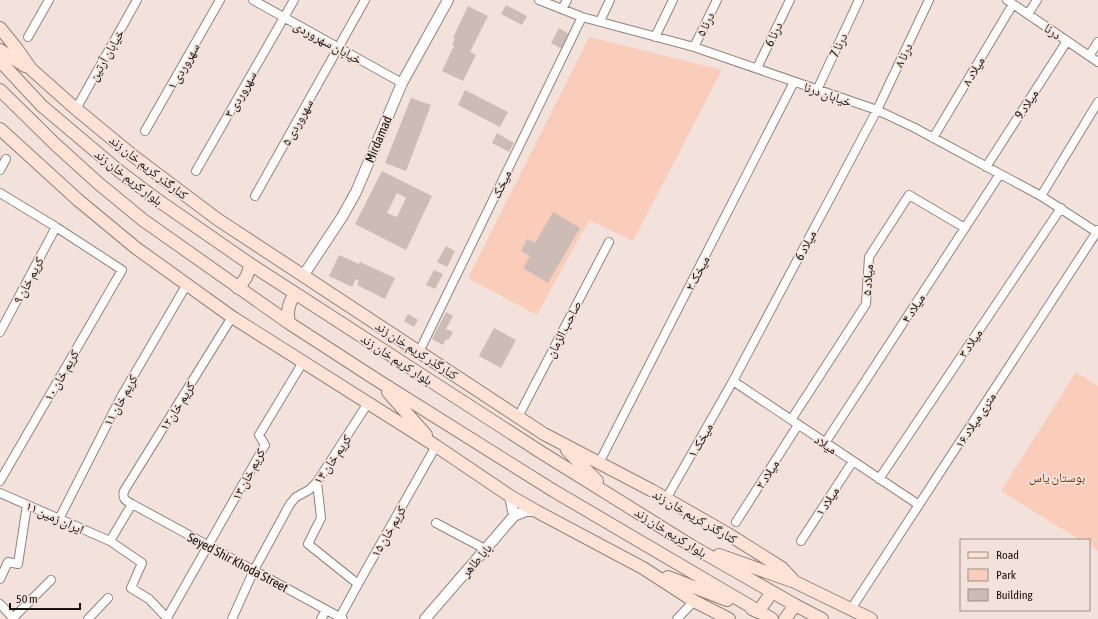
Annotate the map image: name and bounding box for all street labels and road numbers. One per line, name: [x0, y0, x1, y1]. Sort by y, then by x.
street label: درنا ۵: [693, 10, 719, 39]
street label: خیابان سهروردی: [290, 18, 365, 68]
street label: درنا 6: [761, 20, 786, 49]
street label: درنا: [1041, 20, 1064, 43]
street label: خیابان آرتین: [86, 27, 128, 84]
street label: درنا 7: [826, 31, 851, 60]
street label: سهروردی ۱: [164, 40, 204, 93]
street label: درنا ۸: [891, 41, 917, 70]
street label: میلاد ۸: [959, 54, 988, 89]
street label: سهروردی ۳: [221, 68, 261, 121]
street label: خیابان درنا: [802, 79, 854, 111]
street label: میلاد 9: [1011, 87, 1042, 122]
street label: سهروردی ۵: [279, 96, 317, 149]
street label: Mirdamad: [362, 114, 395, 165]
street label: کنارگذر کریم خان زند: [106, 132, 191, 204]
street label: بلوار کریم خان زند: [91, 146, 166, 209]
street label: میخک: [488, 168, 515, 201]
street label: میلاد 6: [791, 228, 820, 263]
street label: میخک ۲: [682, 253, 713, 293]
street label: کریم خان ۹: [10, 254, 48, 307]
street label: میلاد ۵: [859, 264, 876, 296]
street label: میلاد ۴: [899, 291, 929, 326]
street label: صاحب الزمان: [543, 298, 585, 361]
street label: کنارگذر کریم خان زند: [372, 318, 461, 384]
street label: میلاد ۳: [955, 326, 986, 361]
street label: بلوار کریم خان زند: [358, 331, 435, 389]
street label: کریم خان ۱۰: [41, 347, 83, 404]
street label: کریم خان ۱۱: [100, 371, 142, 429]
street label: کریم خان۱۲: [157, 379, 199, 434]
street label: ۱۶ متری میلاد: [952, 390, 1000, 451]
street label: میخک ۱: [685, 420, 716, 460]
street label: کریم خان ۱۴: [310, 431, 356, 487]
street label: میلاد: [811, 432, 840, 458]
street label: کریم خان ۱۳: [229, 445, 269, 503]
street label: میلاد ۲: [753, 457, 783, 492]
street label: میلاد ۱: [813, 484, 843, 519]
street label: کنارگذر کریم خان زند: [649, 486, 740, 548]
street label: ایران زمین ۱۱: [23, 498, 86, 538]
street label: کریم خان ۱۵: [368, 503, 410, 560]
street label: بلوار کریم خان زند: [631, 504, 710, 561]
street label: Seyed Shir Khoda Street: [185, 530, 291, 595]
street label: بابا طاهر: [457, 541, 496, 581]

